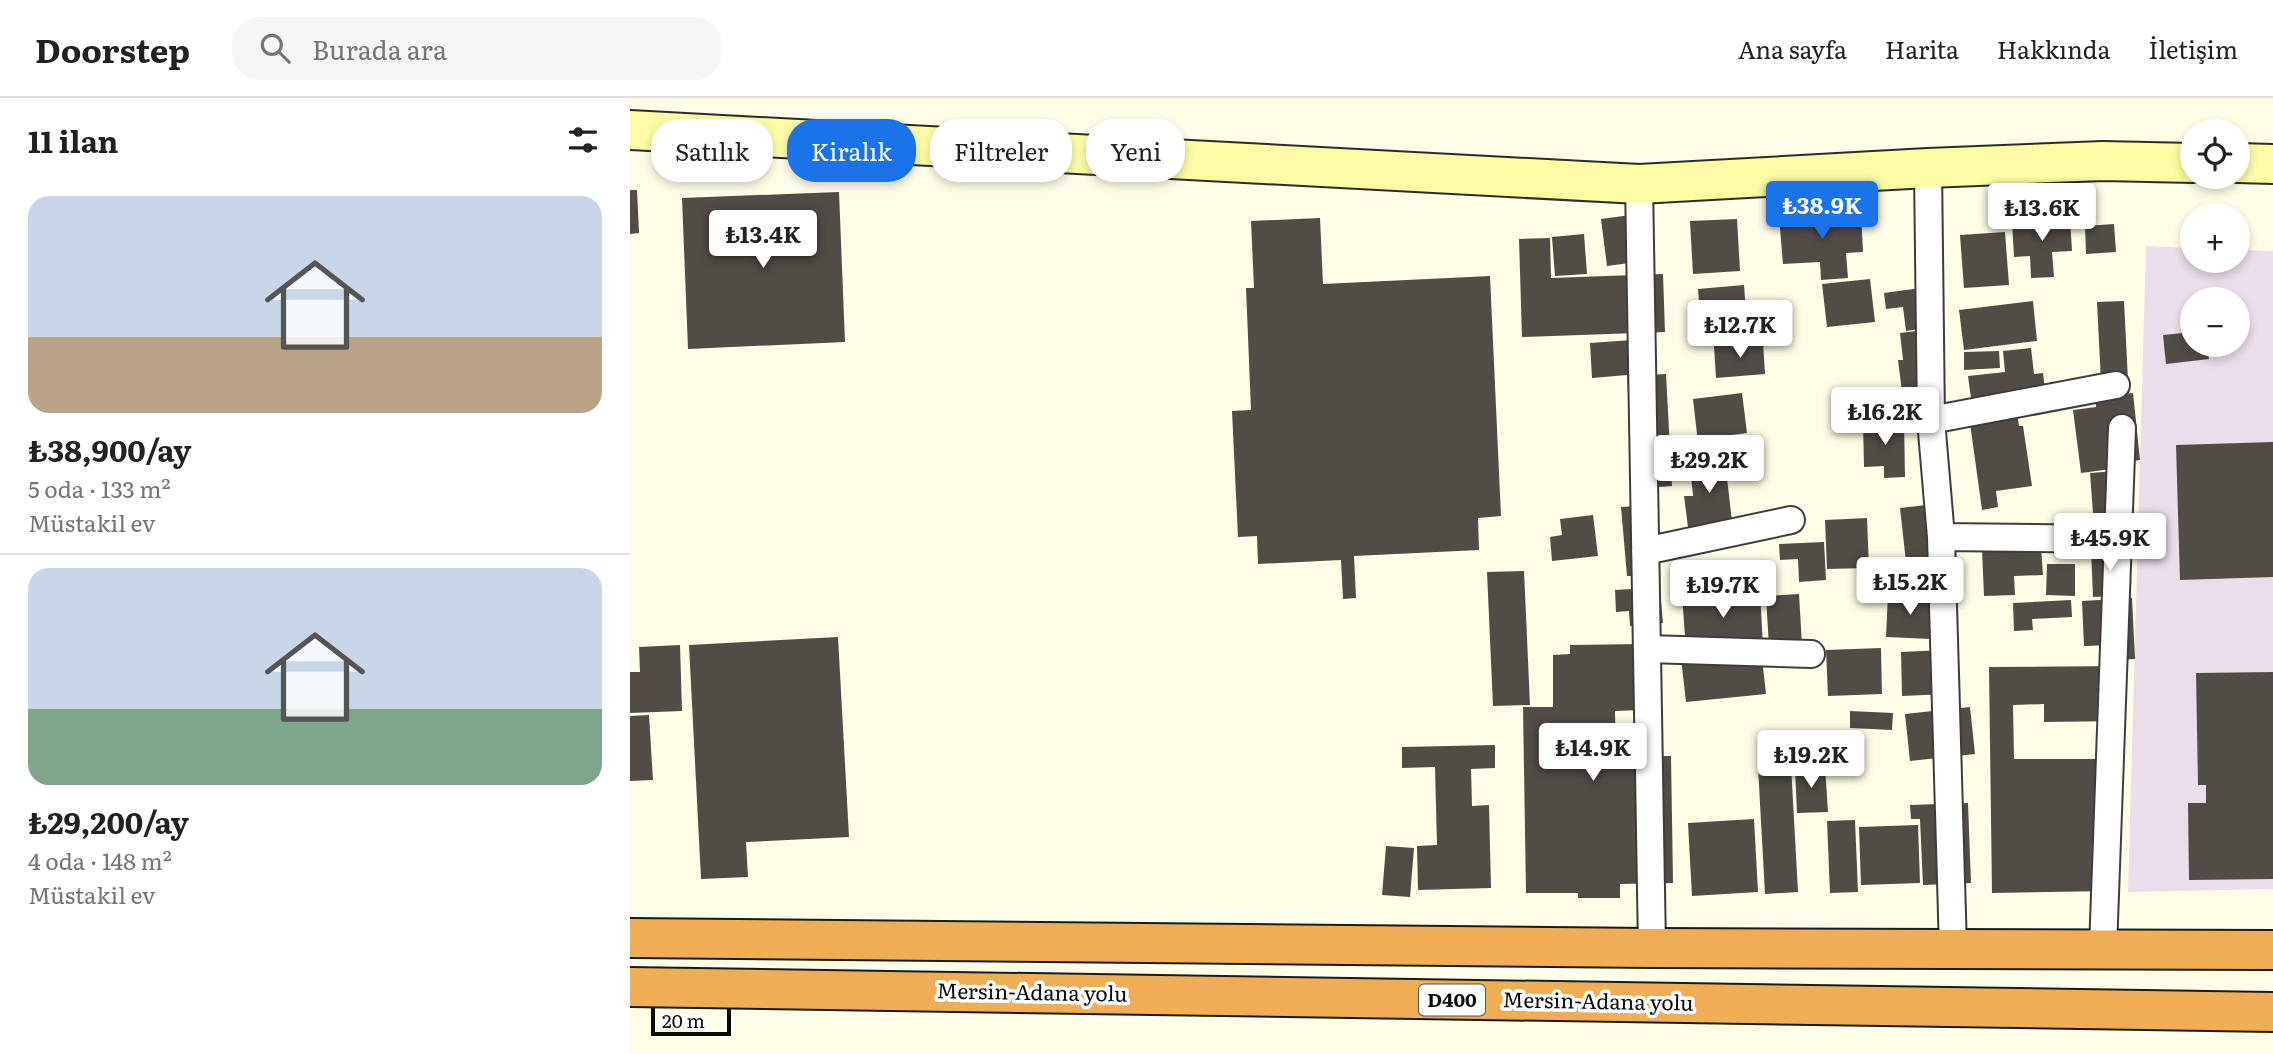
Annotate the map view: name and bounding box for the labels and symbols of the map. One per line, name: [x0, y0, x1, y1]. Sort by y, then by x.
pin: ₺38.9K: [1765, 181, 1879, 241]
pin: ₺13.6K: [1985, 184, 2099, 243]
pin: ₺13.4K: [706, 211, 820, 270]
pin: ₺12.7K: [1683, 300, 1797, 360]
pin: ₺16.2K: [1828, 388, 1942, 447]
pin: ₺29.2K: [1652, 436, 1766, 495]
pin: ₺45.9K: [2053, 514, 2167, 573]
pin: ₺15.2K: [1853, 558, 1967, 617]
pin: ₺19.7K: [1666, 560, 1780, 620]
pin: ₺14.9K: [1536, 724, 1650, 783]
pin: ₺19.2K: [1754, 730, 1868, 790]
street label: Mersin-Adana yolu: [936, 973, 1128, 1008]
street label: Mersin-Adana yolu: [1502, 982, 1694, 1017]
road number: D400: [1419, 985, 1485, 1016]
scale bar: [651, 1005, 732, 1037]

